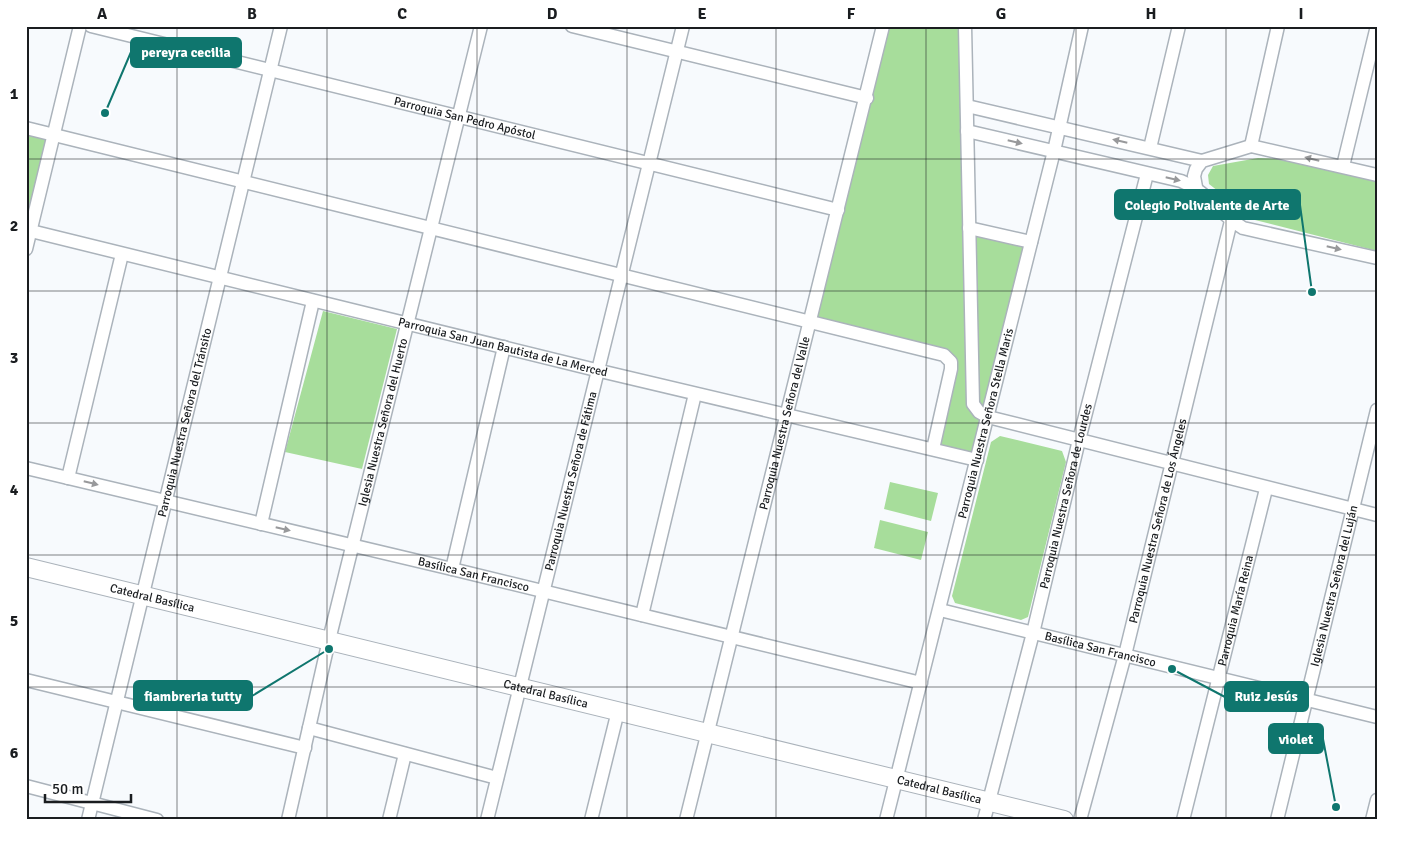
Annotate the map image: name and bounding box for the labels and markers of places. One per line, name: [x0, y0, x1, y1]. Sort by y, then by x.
callout: pereyra cecilia: [131, 38, 241, 67]
callout: Colegio Polivalente de Arte: [1115, 190, 1300, 219]
callout: fiambreria tutty: [134, 681, 252, 710]
callout: Ruiz Jesús: [1225, 682, 1308, 711]
callout: violet: [1269, 724, 1323, 753]

